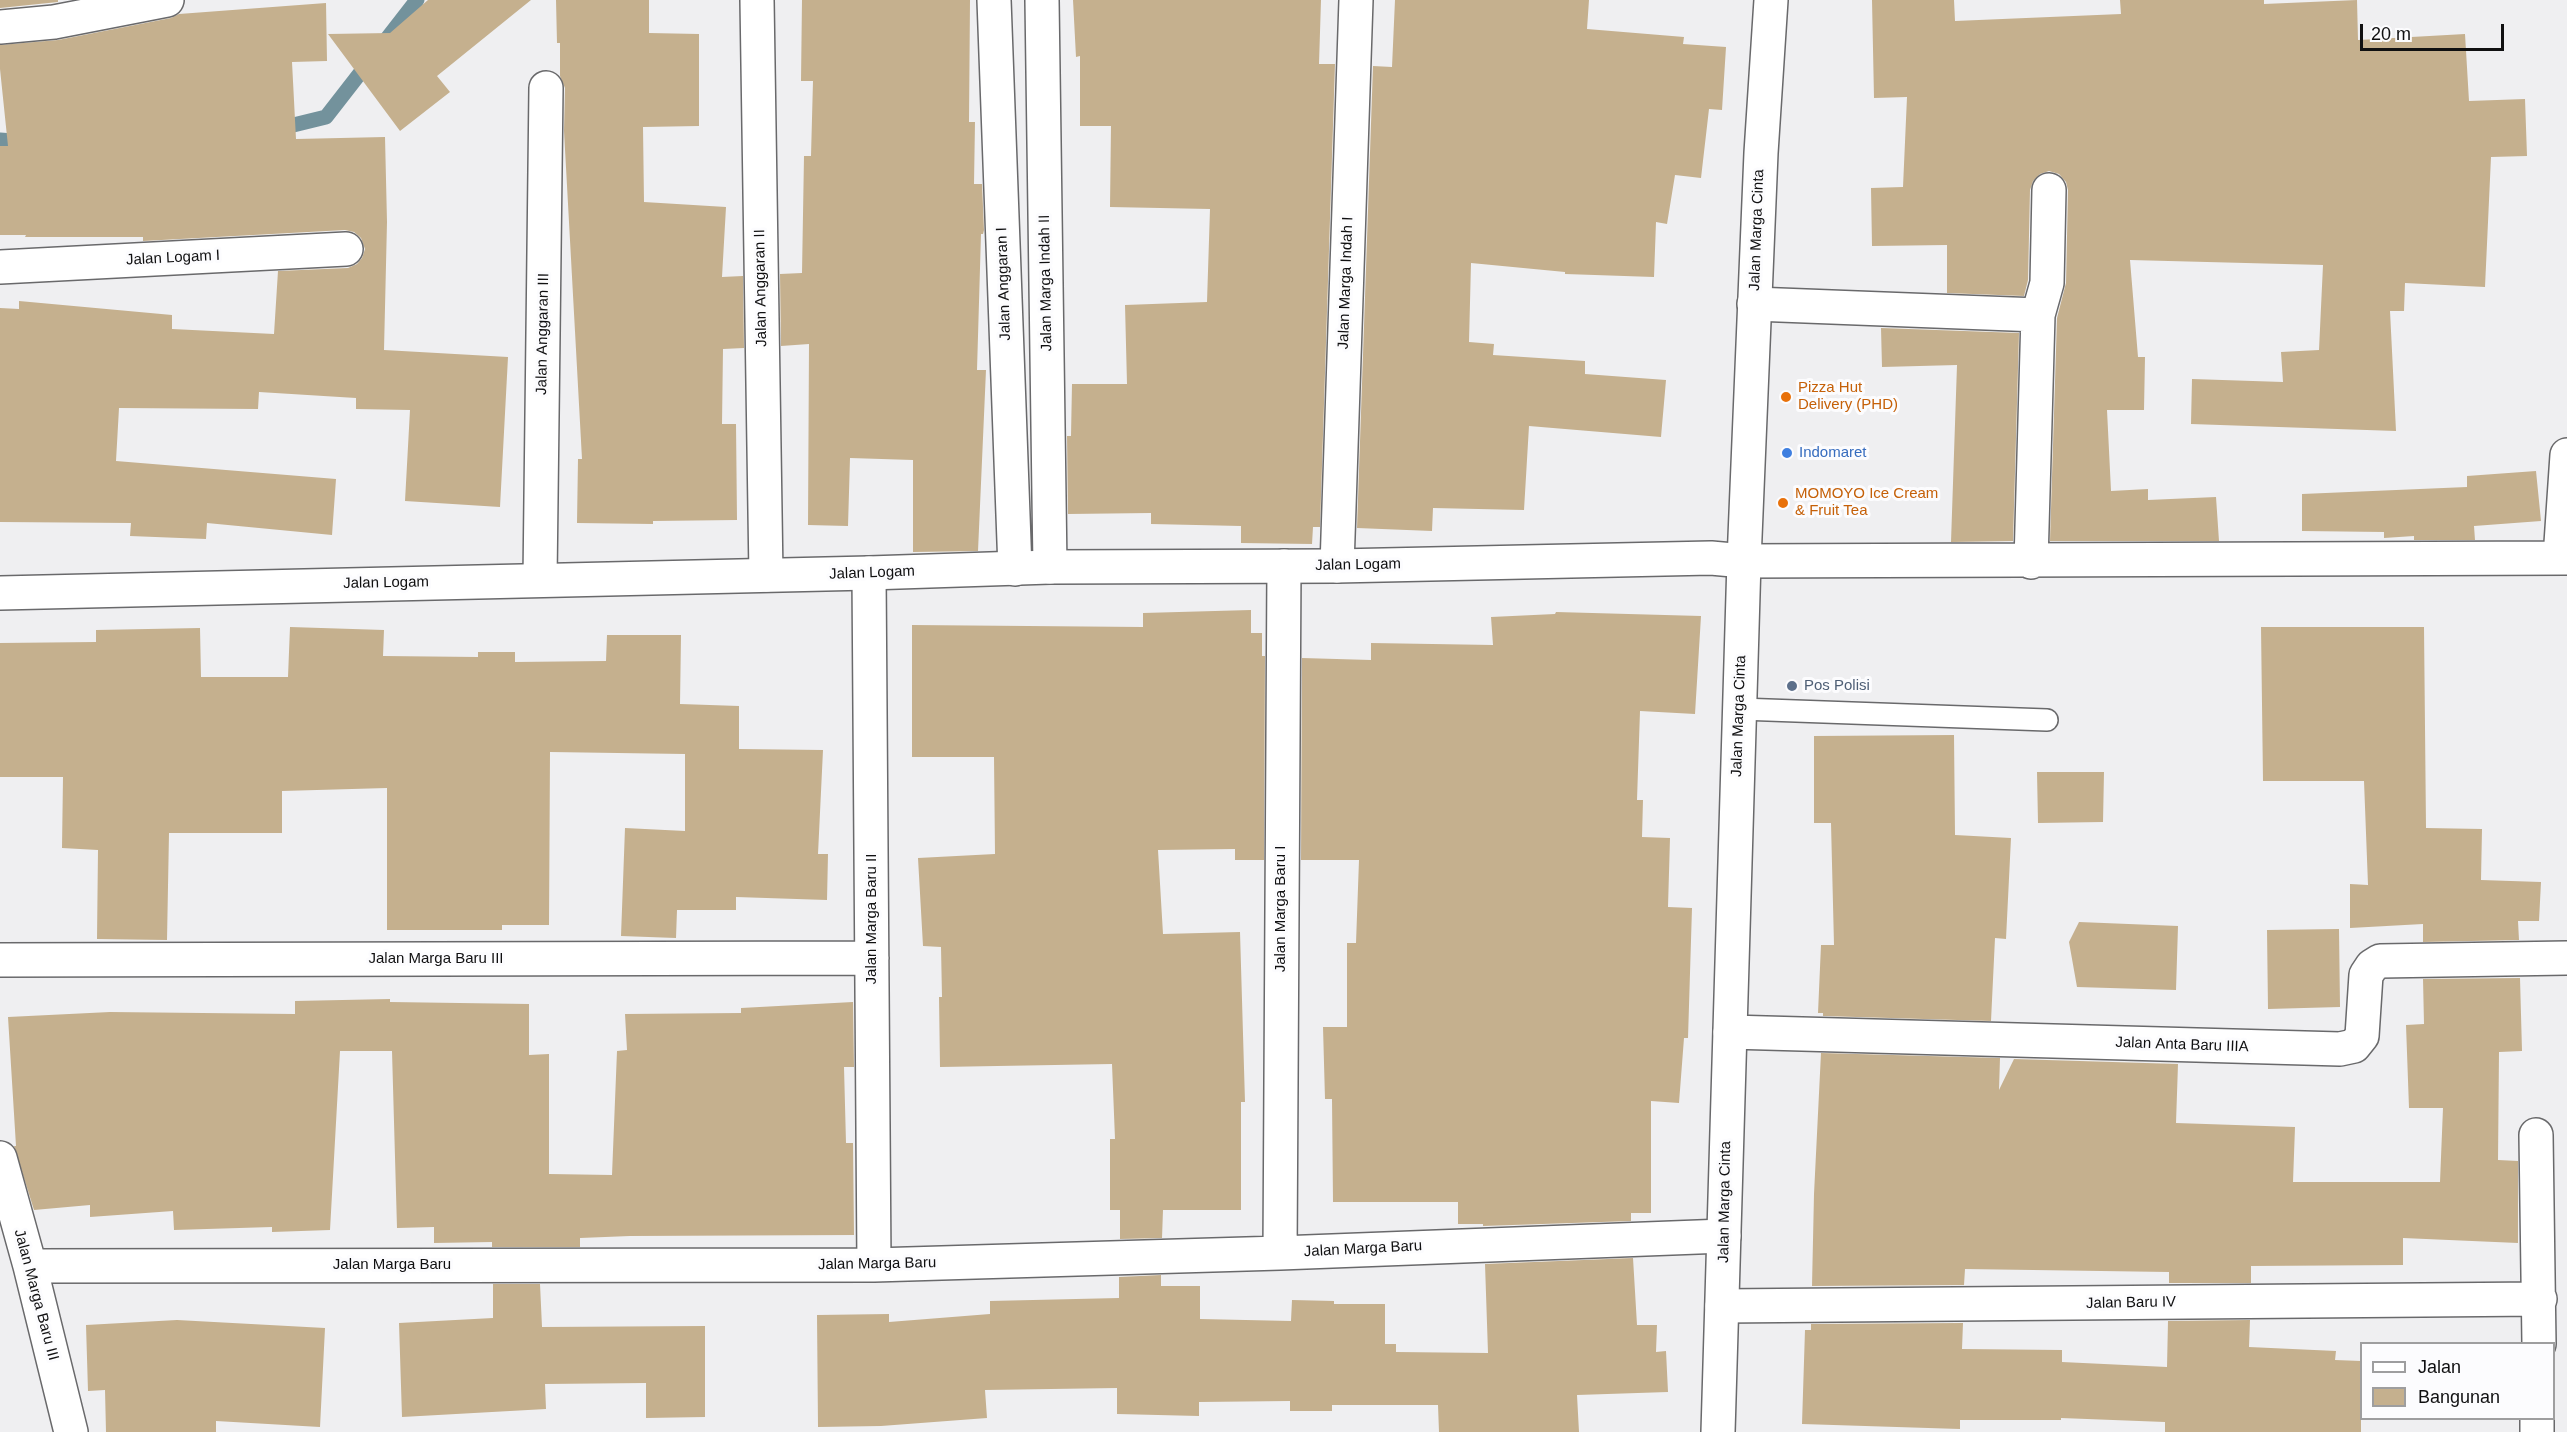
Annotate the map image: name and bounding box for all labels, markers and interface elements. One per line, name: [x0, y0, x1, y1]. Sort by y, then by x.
scale bar: [2363, 12, 2507, 50]
text: 20 m: [2371, 24, 2411, 44]
street label: Jalan Marga Cinta: [1746, 169, 1768, 291]
street label: Jalan Marga Indah II: [1036, 214, 1056, 352]
street label: Jalan Marga Indah I: [1335, 216, 1357, 350]
street label: Jalan Anggaran I: [993, 227, 1015, 341]
street label: Jalan Anggaran II: [751, 229, 771, 347]
street label: Jalan Logam I: [125, 247, 221, 269]
street label: Jalan Anggaran III: [533, 273, 553, 395]
place label: Pizza Hut Delivery (PHD): [1798, 379, 1898, 414]
marker: Pizza Hut Delivery (PHD): [1779, 390, 1793, 404]
place label: Indomaret: [1799, 444, 1867, 462]
marker: Indomaret: [1780, 446, 1794, 460]
place label: MOMOYO Ice Cream & Fruit Tea: [1795, 485, 1938, 520]
marker: MOMOYO Ice Cream & Fruit Tea: [1776, 496, 1790, 510]
street label: Jalan Logam: [1315, 555, 1401, 575]
street label: Jalan Logam: [829, 563, 915, 583]
street label: Jalan Logam: [343, 573, 429, 593]
street label: Jalan Marga Cinta: [1728, 655, 1750, 777]
place label: Pos Polisi: [1804, 677, 1870, 695]
marker: Pos Polisi: [1785, 679, 1799, 693]
street label: Jalan Marga Baru I: [1272, 846, 1290, 972]
street label: Jalan Marga Baru II: [863, 854, 881, 984]
street label: Jalan Marga Baru III: [368, 950, 504, 968]
street label: Jalan Anta Baru IIIA: [2115, 1034, 2249, 1056]
street label: Jalan Marga Cinta: [1715, 1141, 1735, 1263]
street label: Jalan Marga Baru III: [10, 1227, 62, 1363]
street label: Jalan Marga Baru: [1303, 1237, 1423, 1261]
street label: Jalan Marga Baru: [818, 1254, 936, 1274]
street label: Jalan Marga Baru: [333, 1256, 451, 1274]
street label: Jalan Baru IV: [2086, 1293, 2176, 1313]
legend: [2360, 1342, 2555, 1420]
text: Jalan: [2418, 1357, 2461, 1377]
text: Bangunan: [2418, 1387, 2500, 1407]

